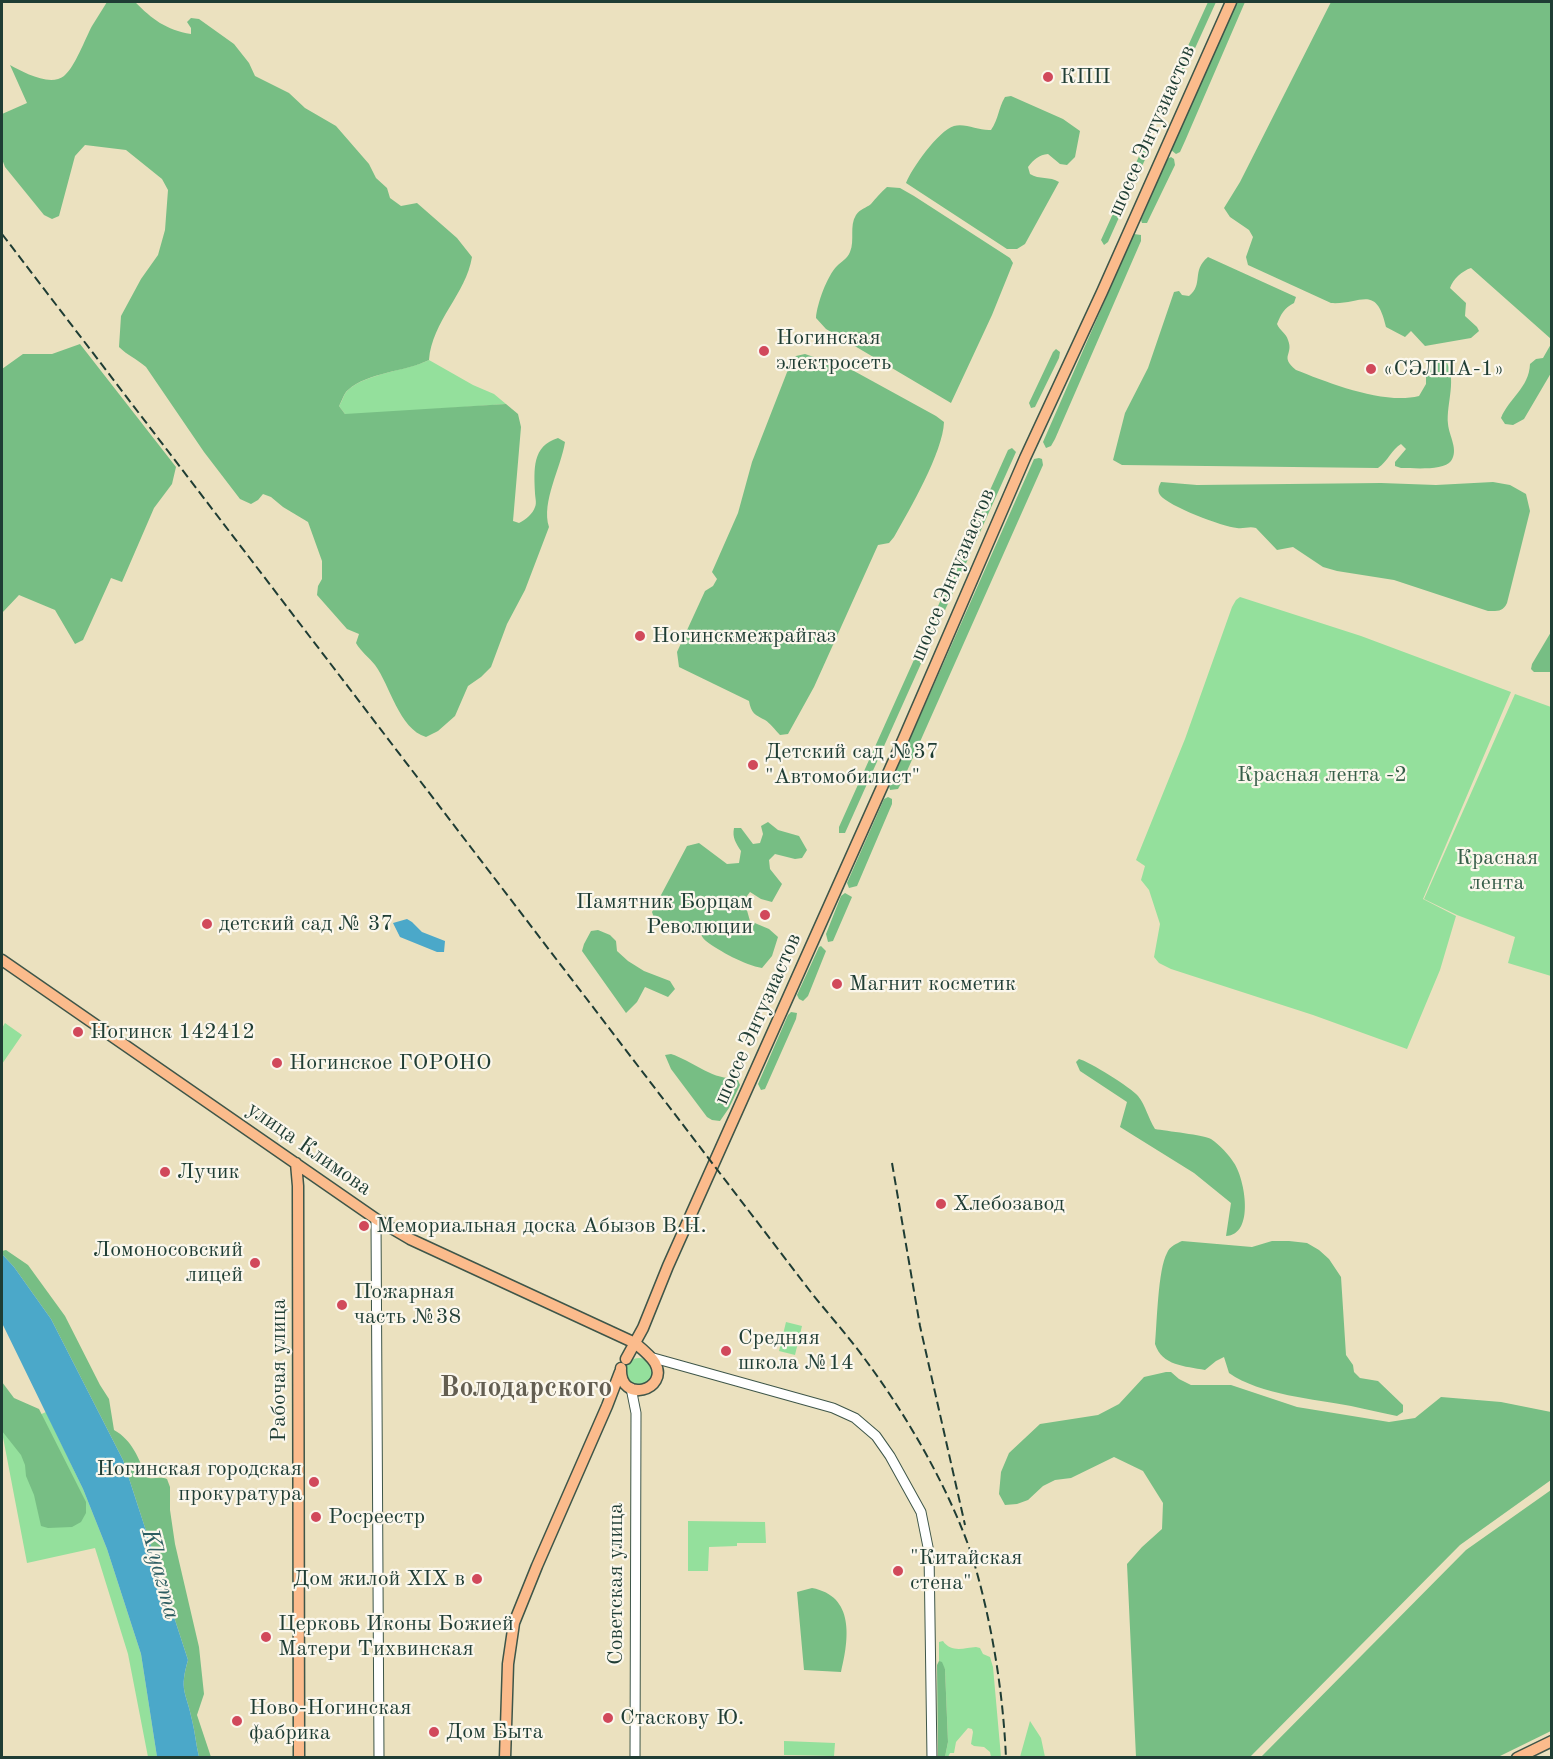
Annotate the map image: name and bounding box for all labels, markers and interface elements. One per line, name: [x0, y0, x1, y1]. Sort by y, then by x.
street label: шоссе Энтузиастов: [1102, 41, 1202, 221]
place label: КПП: [1060, 64, 1111, 90]
marker: КПП: [1041, 70, 1055, 84]
place label: Ногинская электросеть: [776, 325, 891, 376]
marker: Ногинская электросеть: [757, 344, 771, 358]
place label: «СЭЛПА-1»: [1383, 356, 1504, 382]
marker: «СЭЛПА-1»: [1364, 362, 1378, 376]
street label: шоссе Энтузиастов: [905, 485, 1001, 665]
place label: Ногинскмежрайгаз: [652, 623, 836, 649]
marker: Ногинскмежрайгаз: [633, 629, 647, 643]
place label: Детский сад №37 "Автомобилист": [765, 739, 939, 790]
marker: Детский сад №37 "Автомобилист": [746, 758, 760, 772]
park label: Красная лента -2: [1237, 762, 1407, 788]
park label: Красная лента: [1456, 845, 1538, 896]
place label: Памятник Борцам Революции: [576, 889, 753, 940]
marker: Памятник Борцам Революции: [758, 908, 772, 922]
place label: детский сад № 37: [219, 911, 393, 937]
marker: детский сад № 37: [200, 917, 214, 931]
street label: шоссе Энтузиастов: [708, 929, 808, 1109]
place label: Магнит косметик: [849, 971, 1016, 997]
marker: Магнит косметик: [830, 977, 844, 991]
place label: Ногинск 142412: [90, 1019, 255, 1045]
marker: Ногинск 142412: [71, 1025, 85, 1039]
place label: Ногинское ГОРОНО: [289, 1050, 491, 1076]
marker: Ногинское ГОРОНО: [270, 1056, 284, 1070]
street label: улица Климова: [241, 1096, 377, 1202]
place label: Лучик: [177, 1159, 240, 1185]
marker: Лучик: [158, 1165, 172, 1179]
place label: Хлебозавод: [953, 1191, 1065, 1217]
marker: Хлебозавод: [934, 1197, 948, 1211]
place label: Мемориальная доска Абызов В.Н.: [376, 1213, 707, 1239]
marker: Мемориальная доска Абызов В.Н.: [357, 1219, 371, 1233]
place label: Ломоносовский лицей: [93, 1237, 243, 1288]
marker: Ломоносовский лицей: [248, 1256, 262, 1270]
place label: Пожарная часть №38: [354, 1279, 461, 1330]
street label: Рабочая улица: [266, 1298, 292, 1442]
marker: Пожарная часть №38: [335, 1298, 349, 1312]
place label: Средняя школа №14: [738, 1325, 854, 1376]
marker: Средняя школа №14: [719, 1344, 733, 1358]
district label: Володарского: [440, 1372, 612, 1406]
place label: Ногинская городская прокуратура: [96, 1456, 302, 1508]
marker: Ногинская городская прокуратура: [307, 1475, 321, 1489]
street label: Советская улица: [603, 1503, 629, 1665]
place label: Росреестр: [328, 1504, 425, 1530]
marker: Росреестр: [309, 1510, 323, 1524]
water label: Klyazma: [134, 1525, 186, 1623]
place label: "Китайская стена": [910, 1545, 1023, 1597]
marker: "Китайская стена": [891, 1564, 905, 1578]
place label: Дом жилой XIX в: [293, 1566, 465, 1592]
marker: Дом жилой XIX в: [470, 1572, 484, 1586]
place label: Церковь Иконы Божией Матери Тихвинская: [278, 1611, 514, 1663]
marker: Церковь Иконы Божией Матери Тихвинская: [259, 1630, 273, 1644]
place label: Ново-Ногинская фабрика: [249, 1695, 412, 1747]
place label: Стаскову Ю.: [620, 1705, 744, 1731]
marker: Стаскову Ю.: [601, 1711, 615, 1725]
marker: Ново-Ногинская фабрика: [230, 1714, 244, 1728]
place label: Дом Быта: [446, 1719, 543, 1745]
marker: Дом Быта: [427, 1725, 441, 1739]

